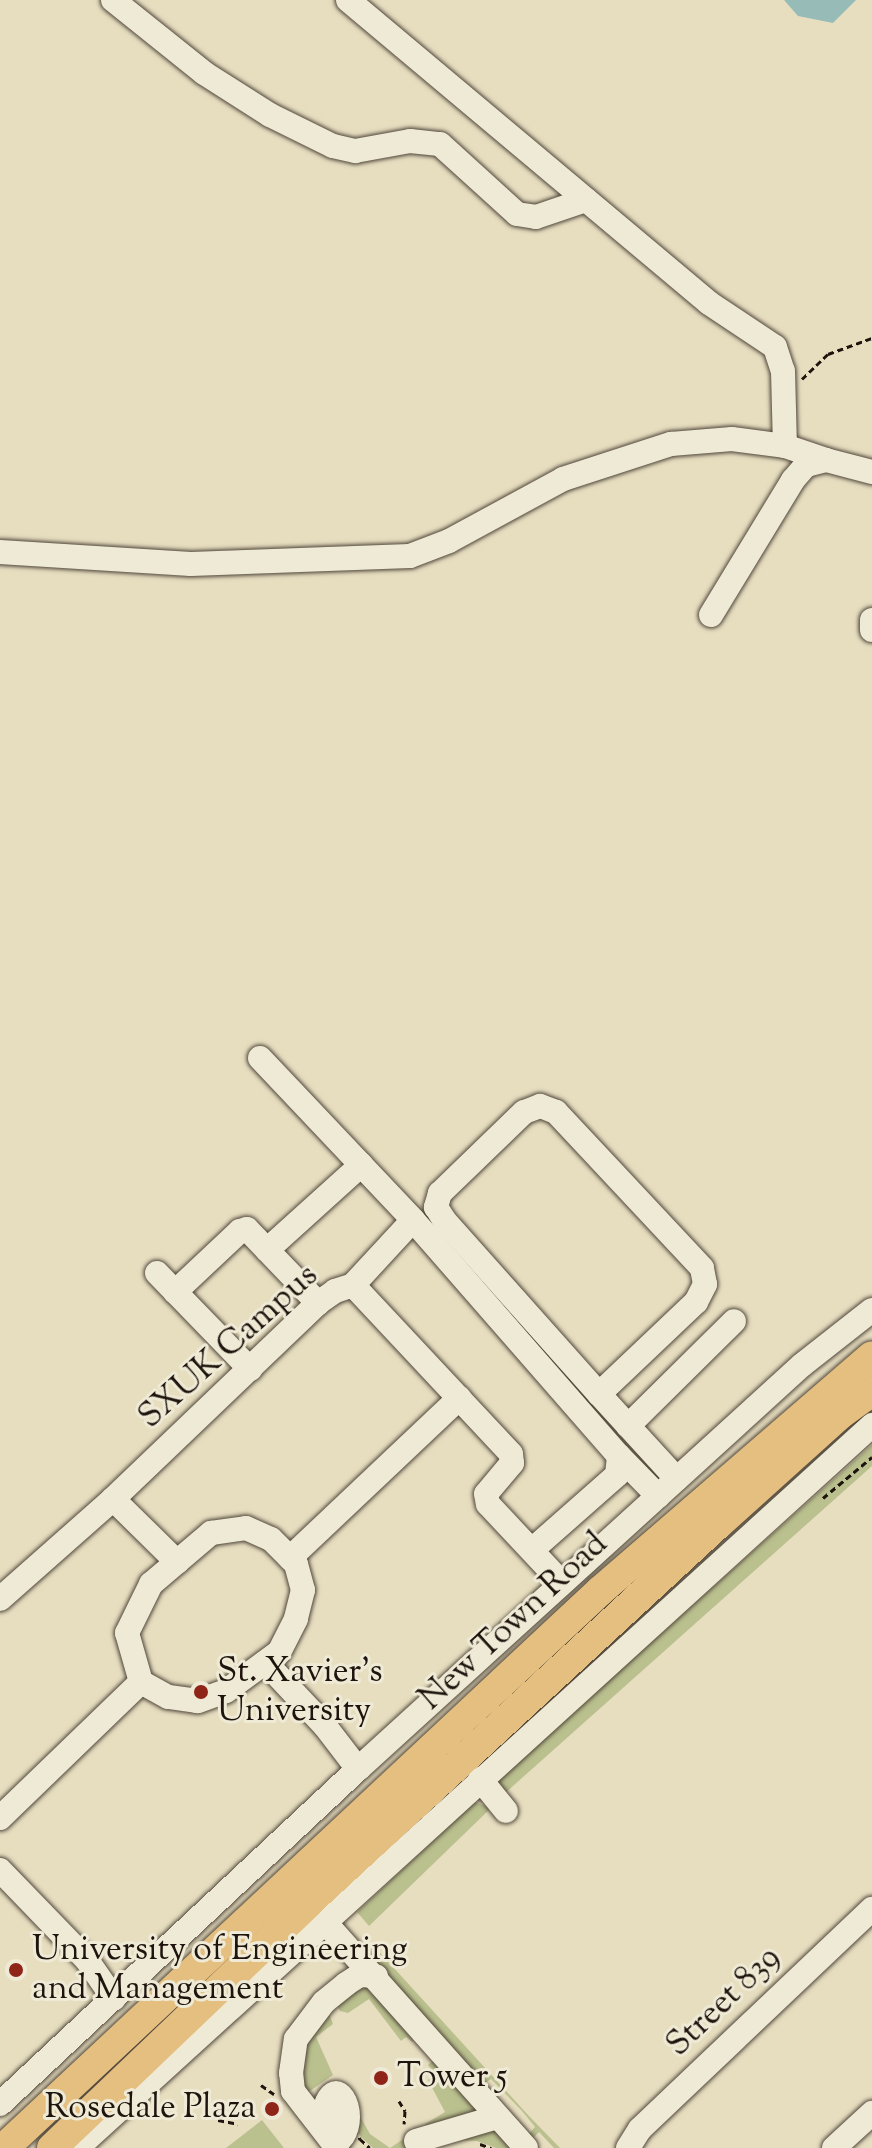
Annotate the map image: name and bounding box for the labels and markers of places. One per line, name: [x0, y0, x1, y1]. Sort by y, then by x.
place label: St. Xavier's University: [217, 1652, 383, 1732]
marker: St. Xavier's University: [192, 1683, 210, 1701]
place label: University of Engineering and Management: [32, 1930, 408, 2010]
marker: University of Engineering and Management: [7, 1961, 25, 1979]
place label: Tower 5: [397, 2058, 507, 2098]
marker: Tower 5: [372, 2069, 390, 2087]
place label: Rosedale Plaza: [45, 2089, 256, 2129]
marker: Rosedale Plaza: [263, 2100, 281, 2118]

